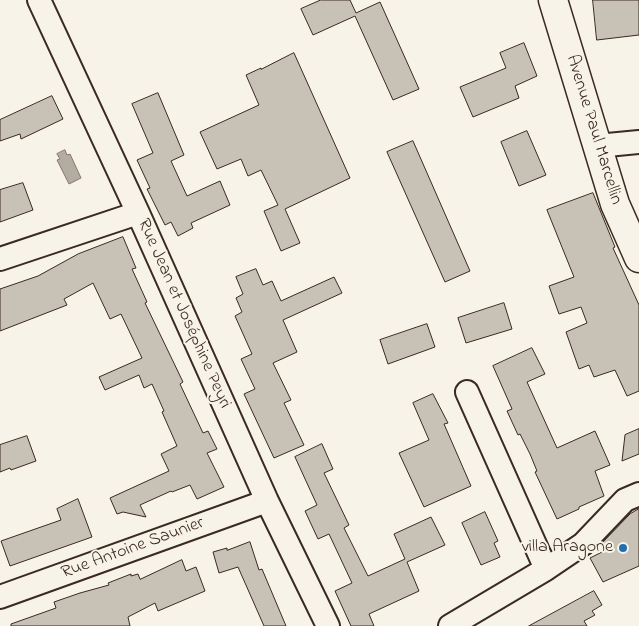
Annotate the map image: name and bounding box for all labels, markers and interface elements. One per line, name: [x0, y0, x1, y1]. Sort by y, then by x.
street label: Avenue Paul Marcellin: [560, 52, 626, 208]
street label: Rue Jean et Joséphine Peyri: [131, 216, 235, 412]
street label: Rue Antoine Saunier: [59, 513, 207, 585]
place label: villa Aragone: [522, 537, 613, 559]
marker: villa Aragone: [617, 542, 629, 554]

